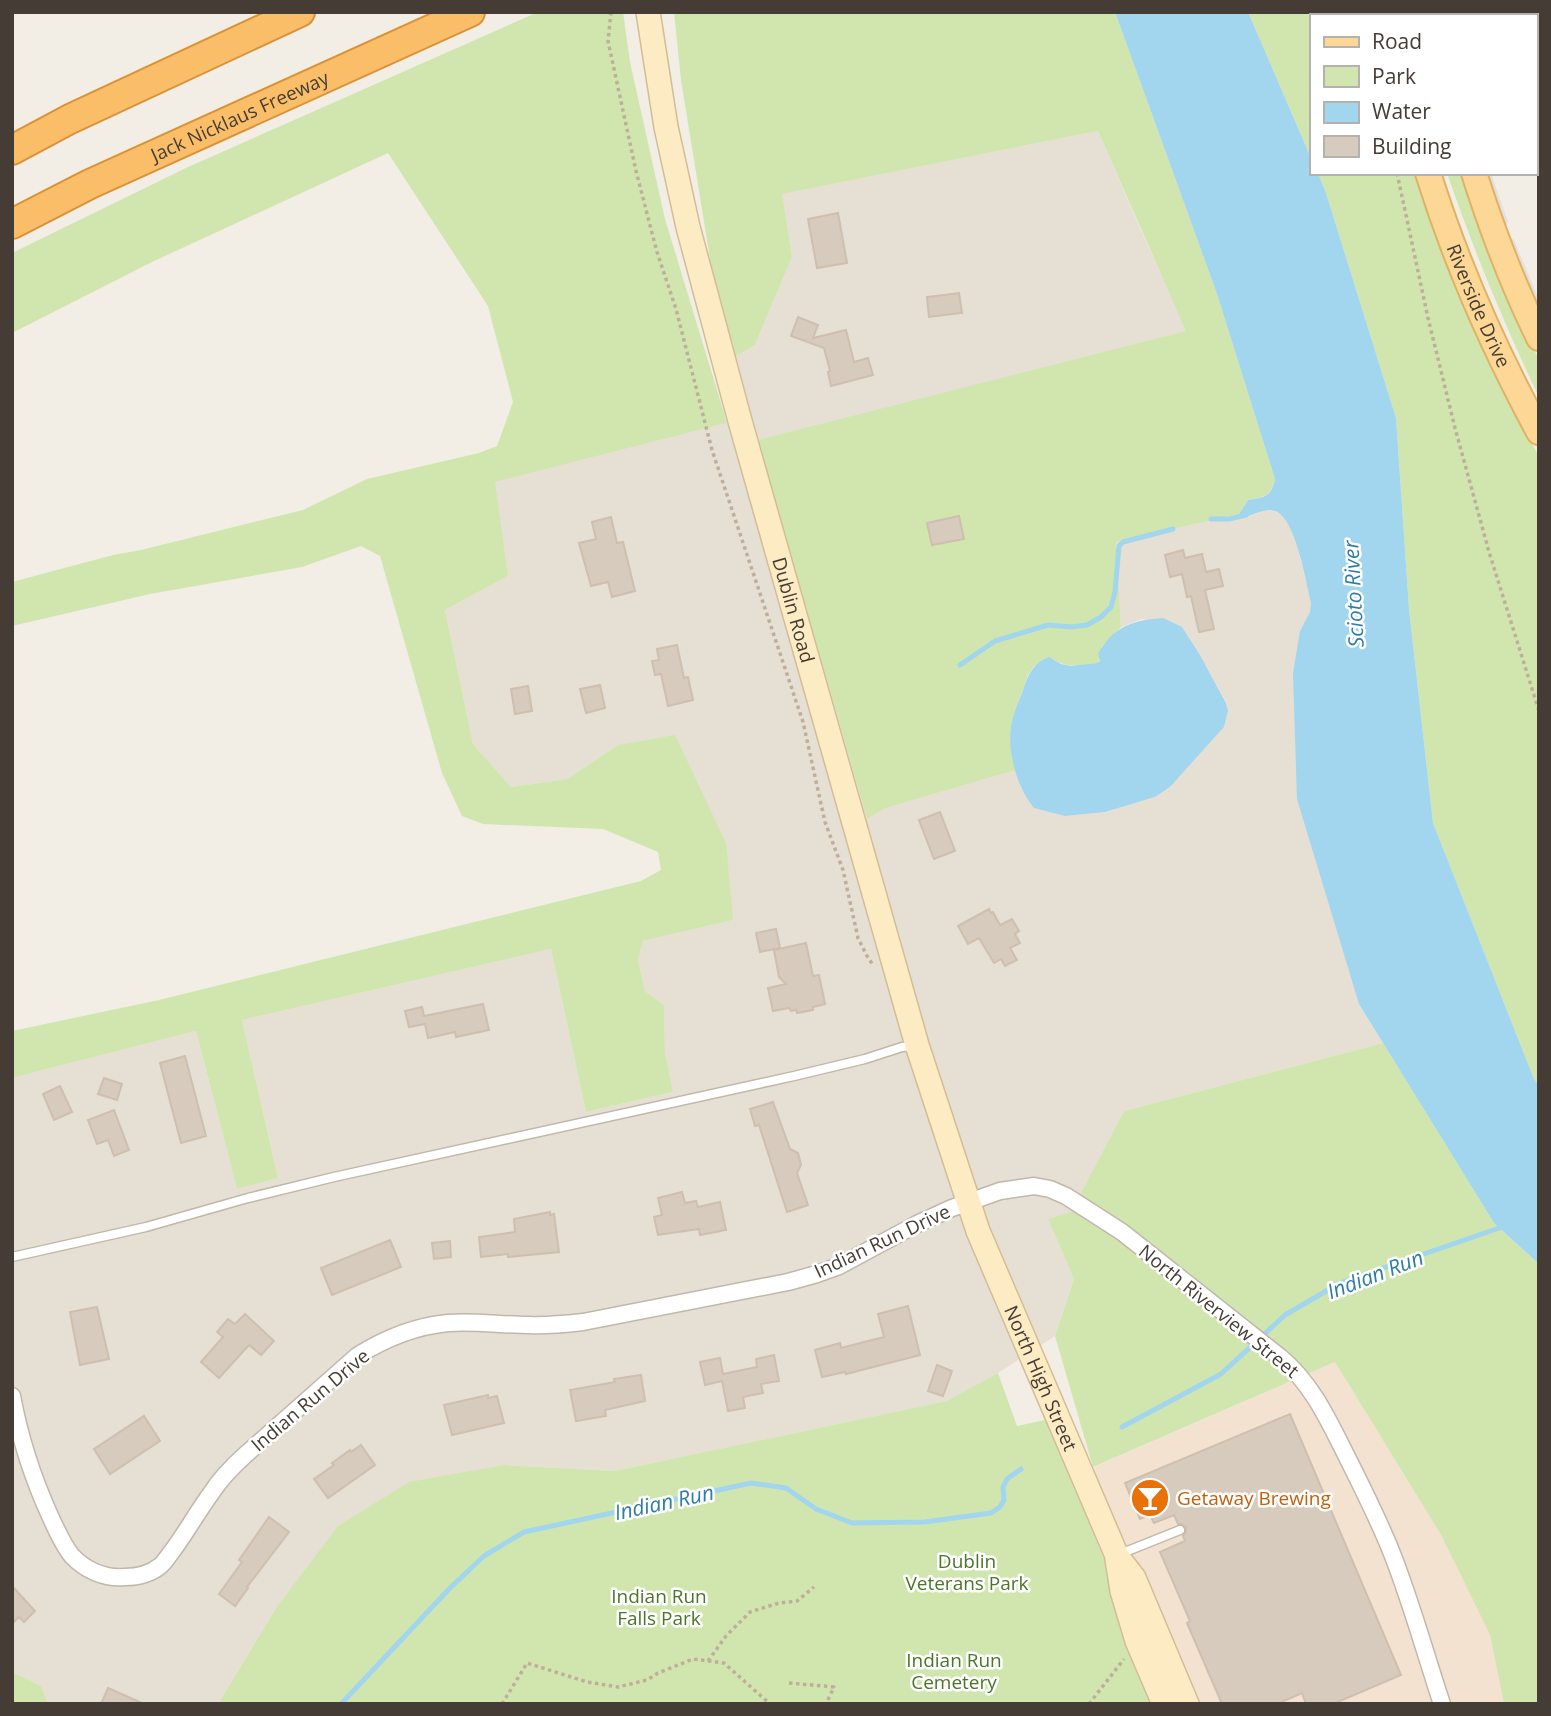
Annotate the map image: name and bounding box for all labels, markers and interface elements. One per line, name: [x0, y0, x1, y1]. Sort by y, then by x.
legend: [1310, 14, 1537, 175]
text: Road: [1372, 27, 1422, 55]
text: Park: [1372, 62, 1416, 90]
street label: Jack Nicklaus Freeway: [145, 64, 333, 169]
text: Water: [1372, 97, 1431, 125]
text: Building: [1372, 132, 1451, 160]
street label: Riverside Drive: [1441, 240, 1517, 372]
water label: Scioto River: [1336, 539, 1370, 648]
street label: Dublin Road: [766, 554, 821, 666]
street label: Indian Run Drive: [810, 1198, 954, 1284]
street label: North Riverview Street: [1133, 1238, 1305, 1384]
water label: Indian Run: [1323, 1243, 1427, 1305]
street label: North High Street: [998, 1301, 1084, 1455]
street label: Indian Run Drive: [245, 1343, 375, 1457]
bar icon: Getaway Brewing: [1129, 1477, 1171, 1519]
water label: Indian Run: [612, 1478, 716, 1526]
place label: Getaway Brewing: [1177, 1485, 1331, 1511]
park label: Dublin Veterans Park: [905, 1548, 1029, 1596]
park label: Indian Run Falls Park: [611, 1583, 707, 1631]
park label: Indian Run Cemetery: [906, 1647, 1002, 1695]

